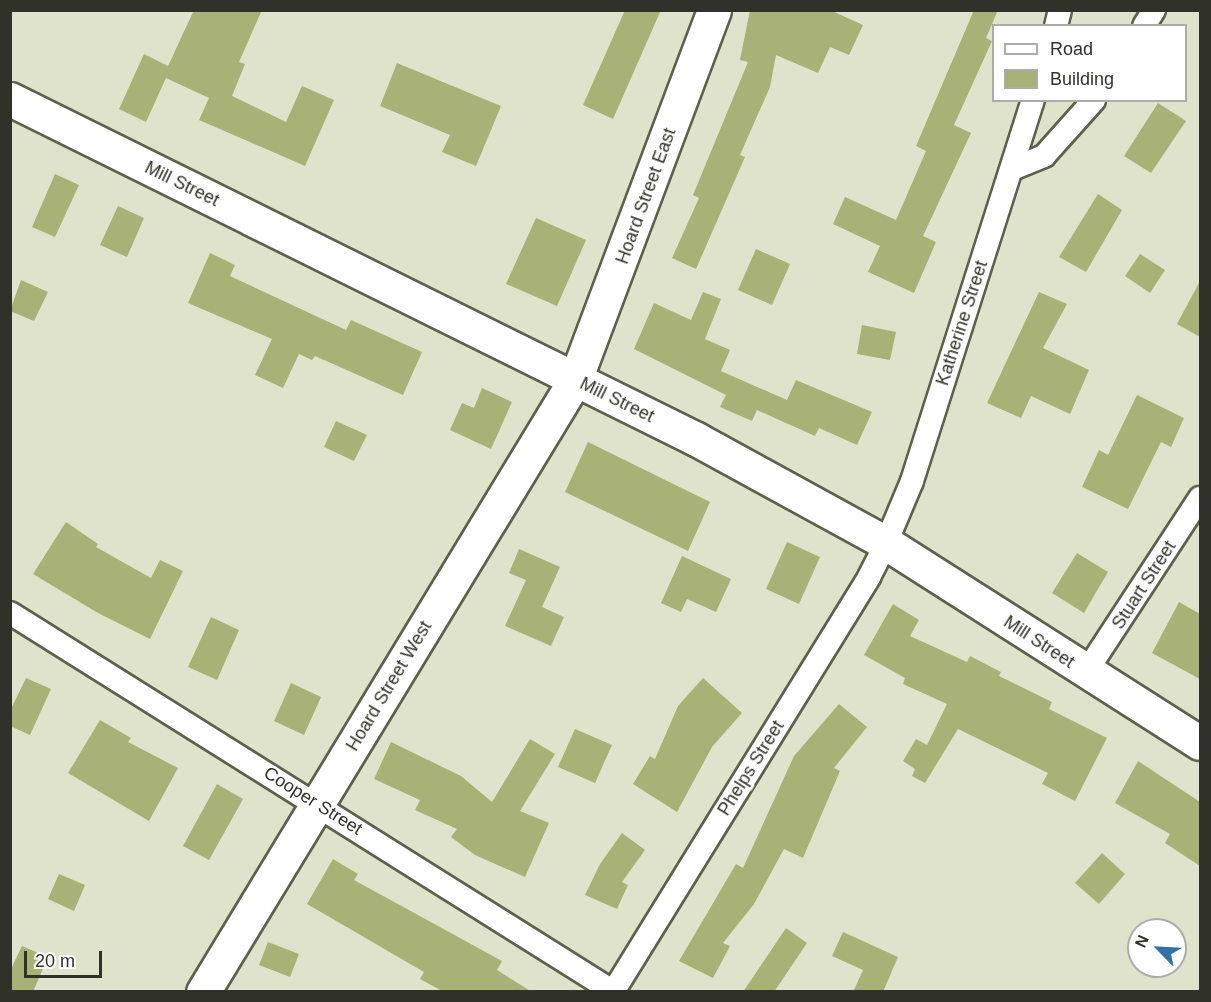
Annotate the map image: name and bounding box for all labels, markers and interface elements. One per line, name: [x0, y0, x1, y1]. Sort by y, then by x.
legend: [992, 24, 1187, 102]
text: Road: [1050, 39, 1093, 59]
text: Building: [1050, 69, 1114, 89]
street label: Hoard Street East: [611, 125, 681, 267]
street label: Mill Street: [141, 157, 223, 211]
street label: Katherine Street: [932, 258, 992, 388]
street label: Mill Street: [576, 373, 658, 427]
street label: Stuart Street: [1107, 537, 1181, 633]
street label: Mill Street: [1000, 611, 1078, 673]
street label: Hoard Street West: [342, 617, 436, 755]
street label: Phelps Street: [713, 716, 789, 820]
street label: Cooper Street: [260, 762, 366, 840]
north arrow: [1127, 918, 1187, 978]
text: N: [1132, 933, 1152, 950]
scale bar: [27, 939, 105, 977]
text: 20 m: [35, 951, 75, 971]

